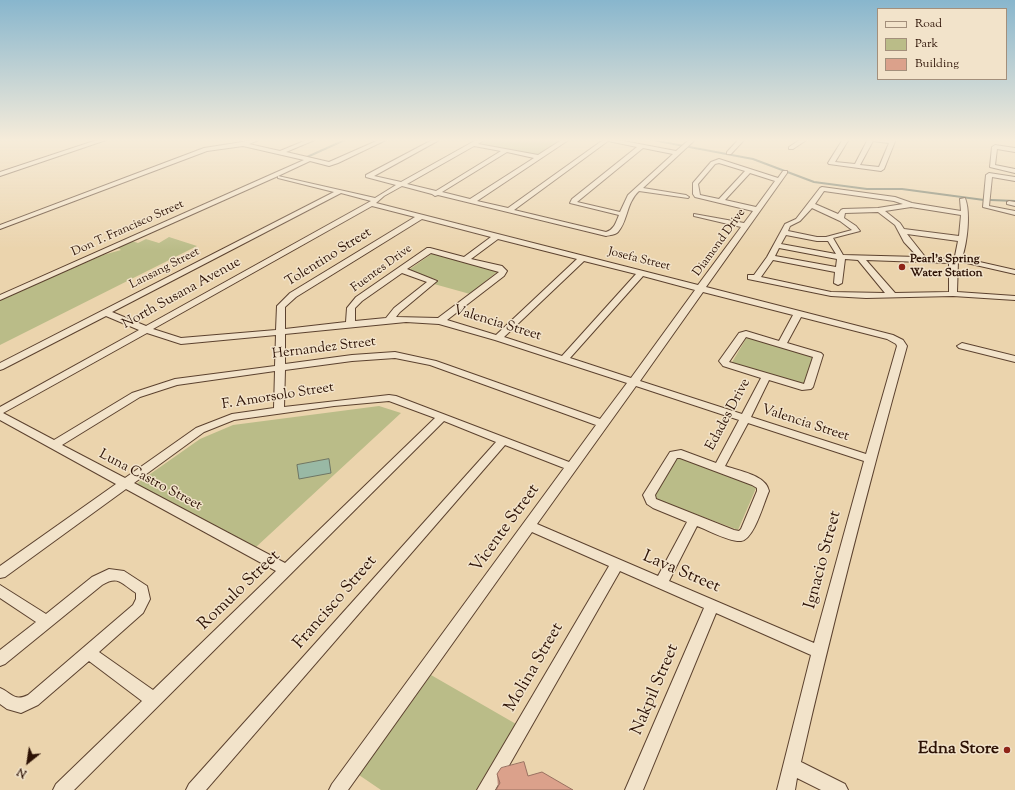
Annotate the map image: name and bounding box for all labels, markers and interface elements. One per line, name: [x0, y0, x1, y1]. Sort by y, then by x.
legend: [877, 8, 1007, 80]
text: Road: [915, 15, 942, 33]
text: Park: [915, 35, 938, 53]
text: Building: [915, 55, 959, 73]
street label: Don T. Francisco Street: [70, 198, 186, 260]
street label: Diamond Drive: [691, 206, 749, 280]
street label: Tolentino Street: [283, 225, 375, 291]
street label: Fuentes Drive: [349, 242, 415, 296]
street label: Lansang Street: [128, 245, 202, 293]
street label: Josefa Street: [606, 245, 672, 275]
place label: Pearl's Spring Water Station: [910, 253, 983, 281]
street label: North Susana Avenue: [120, 254, 244, 334]
marker: Pearl's Spring Water Station: [897, 262, 907, 272]
street label: Valencia Street: [451, 303, 543, 345]
street label: Hernandez Street: [271, 334, 377, 364]
street label: Edades Drive: [703, 376, 755, 454]
street label: F. Amorsolo Street: [221, 380, 335, 414]
street label: Valencia Street: [759, 402, 851, 446]
street label: Luna Castro Street: [96, 447, 204, 515]
street label: Vicente Street: [467, 481, 545, 577]
street label: Ignacio Street: [801, 509, 847, 611]
street label: Romulo Street: [195, 547, 285, 635]
street label: Lava Street: [639, 548, 723, 598]
street label: Francisco Street: [290, 552, 382, 654]
street label: Molina Street: [501, 620, 569, 716]
street label: Nakpil Street: [628, 641, 684, 739]
place label: Edna Store: [918, 740, 999, 760]
north arrow: [8, 742, 48, 782]
marker: Edna Store: [1002, 745, 1012, 755]
text: N: [14, 763, 30, 782]

